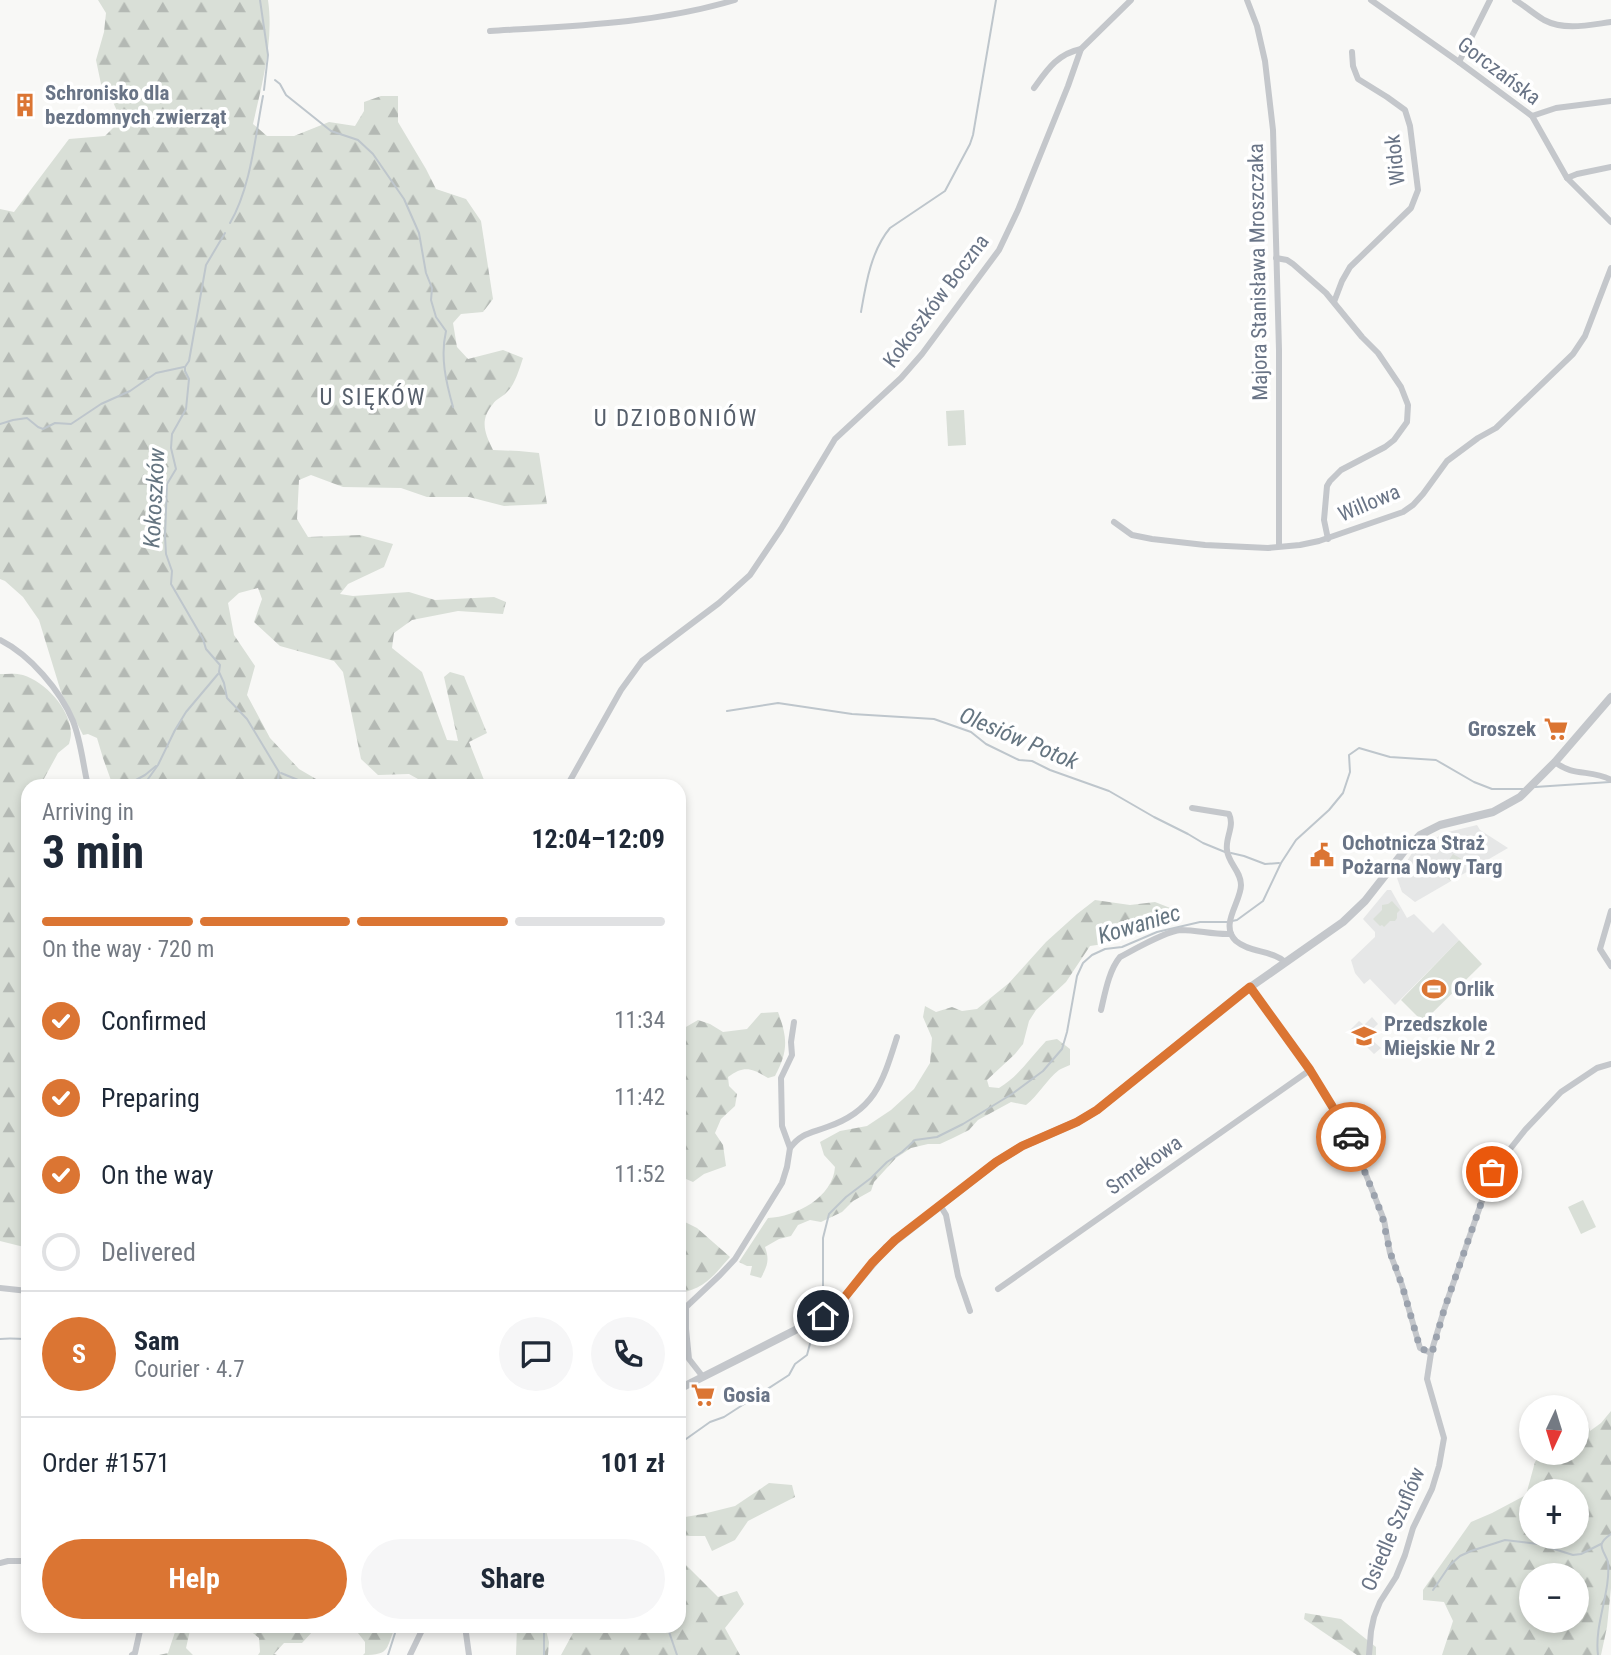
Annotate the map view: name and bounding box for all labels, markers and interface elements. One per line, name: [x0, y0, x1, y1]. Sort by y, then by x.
street label: Gorczańska: [1453, 32, 1545, 110]
place label: Schronisko dla bezdomnych zwierząt: [45, 81, 227, 129]
building icon: Schronisko dla bezdomnych zwierząt: [11, 91, 39, 119]
street label: Widok: [1380, 133, 1410, 187]
street label: Majora Stanisława Mroszczaka: [1244, 143, 1272, 401]
street label: Kokoszków Boczna: [878, 230, 994, 372]
district label: U SIĘKÓW: [320, 383, 426, 411]
district label: U DZIOBONIÓW: [594, 404, 758, 432]
water label: Kokoszków: [138, 447, 171, 549]
street label: Willowa: [1335, 479, 1403, 527]
water label: Olesiów Potok: [955, 701, 1083, 776]
supermarket icon: Groszek: [1542, 715, 1570, 743]
place label: Groszek: [1468, 717, 1537, 741]
text: Arriving in: [42, 799, 134, 826]
text: 12:04–12:09: [531, 824, 665, 854]
text: 3 min: [42, 825, 144, 879]
place label: Ochotnicza Straż Pożarna Nowy Targ: [1342, 831, 1503, 879]
public building icon: Ochotnicza Straż Pożarna Nowy Targ: [1308, 841, 1336, 869]
water label: Kowaniec: [1095, 899, 1184, 950]
text: On the way · 720 m: [42, 936, 214, 963]
sports icon: Orlik: [1420, 975, 1448, 1003]
place label: Orlik: [1454, 977, 1495, 1001]
icon: check: [42, 1002, 80, 1040]
text: Confirmed: [101, 1006, 207, 1036]
text: 11:34: [614, 1007, 665, 1034]
place label: Przedszkole Miejskie Nr 2: [1384, 1012, 1495, 1060]
school or university icon: Przedszkole Miejskie Nr 2: [1350, 1022, 1378, 1050]
icon: check: [42, 1079, 80, 1117]
text: Preparing: [101, 1083, 200, 1113]
text: 11:42: [614, 1084, 665, 1111]
courier: [1316, 1102, 1386, 1172]
icon: car: [1332, 1118, 1370, 1156]
street label: Smrekowa: [1102, 1130, 1186, 1200]
pin: [1462, 1142, 1522, 1202]
icon: bag: [1473, 1153, 1511, 1191]
icon: check: [42, 1156, 80, 1194]
text: On the way: [101, 1160, 214, 1190]
text: 11:52: [614, 1161, 665, 1188]
text: Delivered: [101, 1237, 196, 1267]
pin: [793, 1286, 853, 1346]
icon: home: [804, 1297, 842, 1335]
button: chat: [499, 1317, 573, 1391]
button: phone: [591, 1317, 665, 1391]
text: Sam: [134, 1326, 180, 1356]
text: S: [72, 1339, 86, 1369]
text: Courier · 4.7: [134, 1356, 245, 1383]
supermarket icon: Gosia: [689, 1381, 717, 1409]
place label: Gosia: [723, 1383, 771, 1407]
north arrow: [1519, 1395, 1589, 1465]
map controls: [1519, 1395, 1589, 1633]
text: Order #1571: [42, 1448, 170, 1478]
text: 101 zł: [600, 1448, 665, 1478]
street label: Osiedle Szuflów: [1356, 1463, 1430, 1594]
button: +: [1519, 1479, 1589, 1549]
button: Help: [42, 1539, 347, 1619]
button: Share: [361, 1539, 665, 1619]
button: −: [1519, 1563, 1589, 1633]

